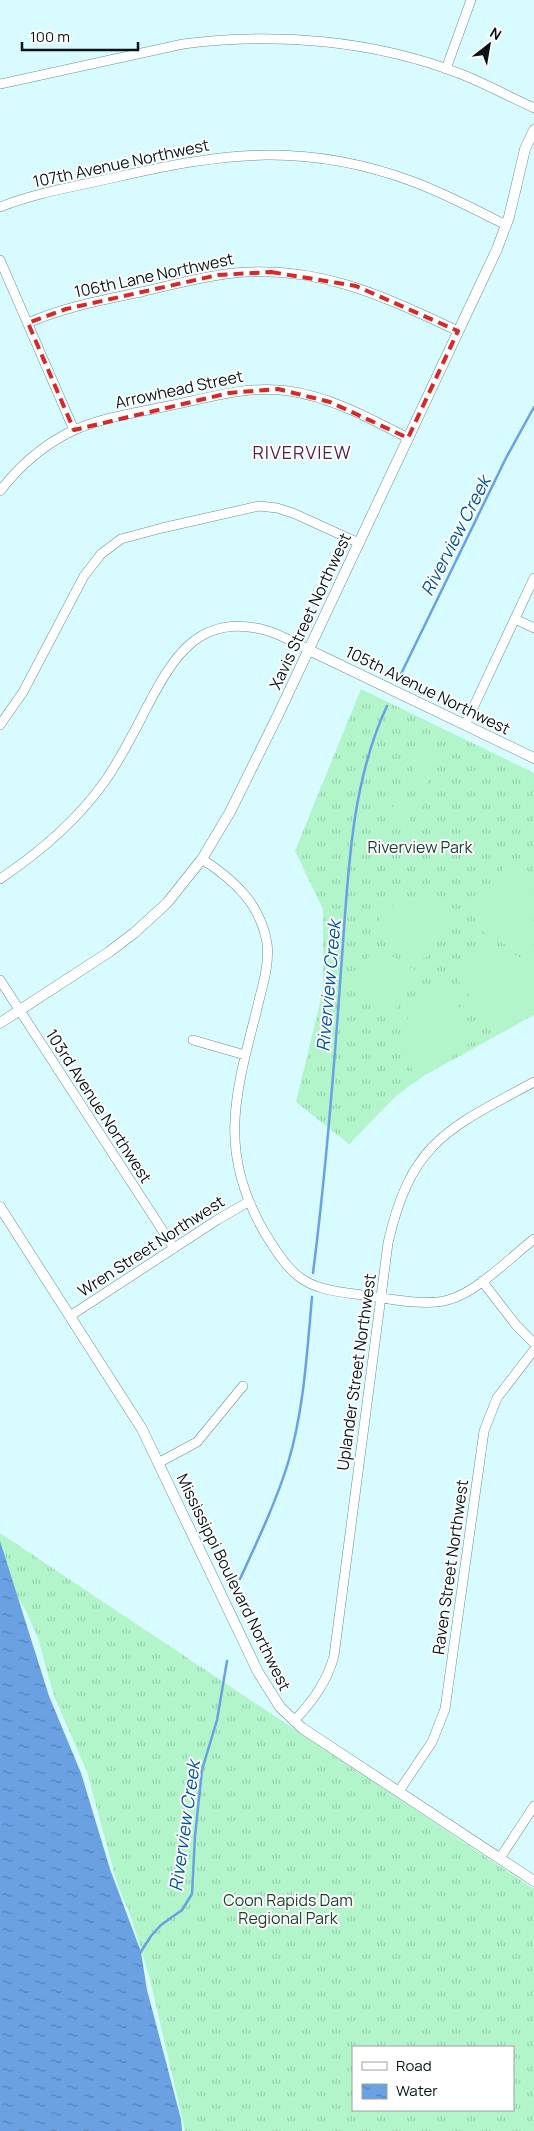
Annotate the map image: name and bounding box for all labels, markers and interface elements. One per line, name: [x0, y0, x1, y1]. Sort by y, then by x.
scale bar: [22, 20, 139, 52]
north arrow: [464, 20, 514, 70]
text: N: [487, 23, 505, 44]
text: 100 m: [30, 26, 70, 47]
street label: 107th Avenue Northwest: [31, 134, 211, 192]
street label: 106th Lane Northwest: [72, 247, 236, 303]
street label: Arrowhead Street: [113, 365, 245, 413]
district label: RIVERVIEW: [252, 440, 352, 464]
water label: Riverview Creek: [415, 469, 497, 600]
street label: Xavis Street Northwest: [264, 529, 356, 693]
street label: 105th Avenue Northwest: [342, 641, 514, 739]
park label: Riverview Park: [367, 836, 474, 858]
water label: Riverview Creek: [310, 916, 346, 1052]
street label: 103rd Avenue Northwest: [41, 1025, 157, 1187]
street label: Wren Street Northwest: [73, 1190, 229, 1302]
street label: Uplander Street Northwest: [331, 1272, 381, 1472]
street label: Mississippi Boulevard Northwest: [172, 1470, 296, 1694]
street label: Raven Street Northwest: [427, 1478, 473, 1656]
water label: Riverview Creek: [163, 1756, 205, 1893]
park label: Coon Rapids Dam Regional Park: [223, 1889, 353, 1929]
legend: [352, 2046, 514, 2111]
text: Road: [396, 2055, 432, 2076]
text: Water: [396, 2080, 438, 2101]

